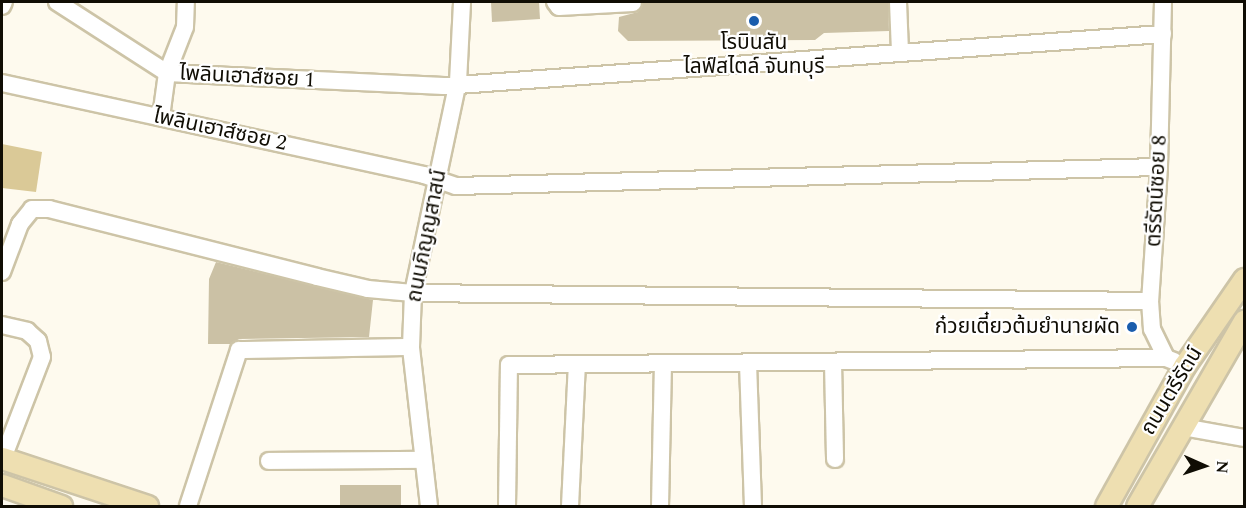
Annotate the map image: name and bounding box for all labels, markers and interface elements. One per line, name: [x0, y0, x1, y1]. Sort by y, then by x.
marker: โรบินสัน ไลฟ์สไตล์ จันทบุรี: [747, 14, 761, 28]
place label: โรบินสัน ไลฟ์สไตล์ จันทบุรี: [683, 30, 825, 80]
street label: ไพลินเฮาส์ซอย 1: [179, 61, 315, 93]
street label: ไพลินเฮาส์ซอย 2: [151, 104, 289, 156]
street label: ตรีรัตน์ซอย 8: [1141, 134, 1173, 248]
street label: ถนนภิญญสาสน์: [402, 168, 452, 304]
place label: ก๋วยเตี๋ยวต้มยำนายผัด: [935, 314, 1120, 340]
marker: ก๋วยเตี๋ยวต้มยำนายผัด: [1125, 320, 1139, 334]
street label: ถนนตรีรัตน์: [1136, 342, 1208, 440]
north arrow: [1174, 436, 1234, 496]
text: N: [1210, 460, 1234, 474]

